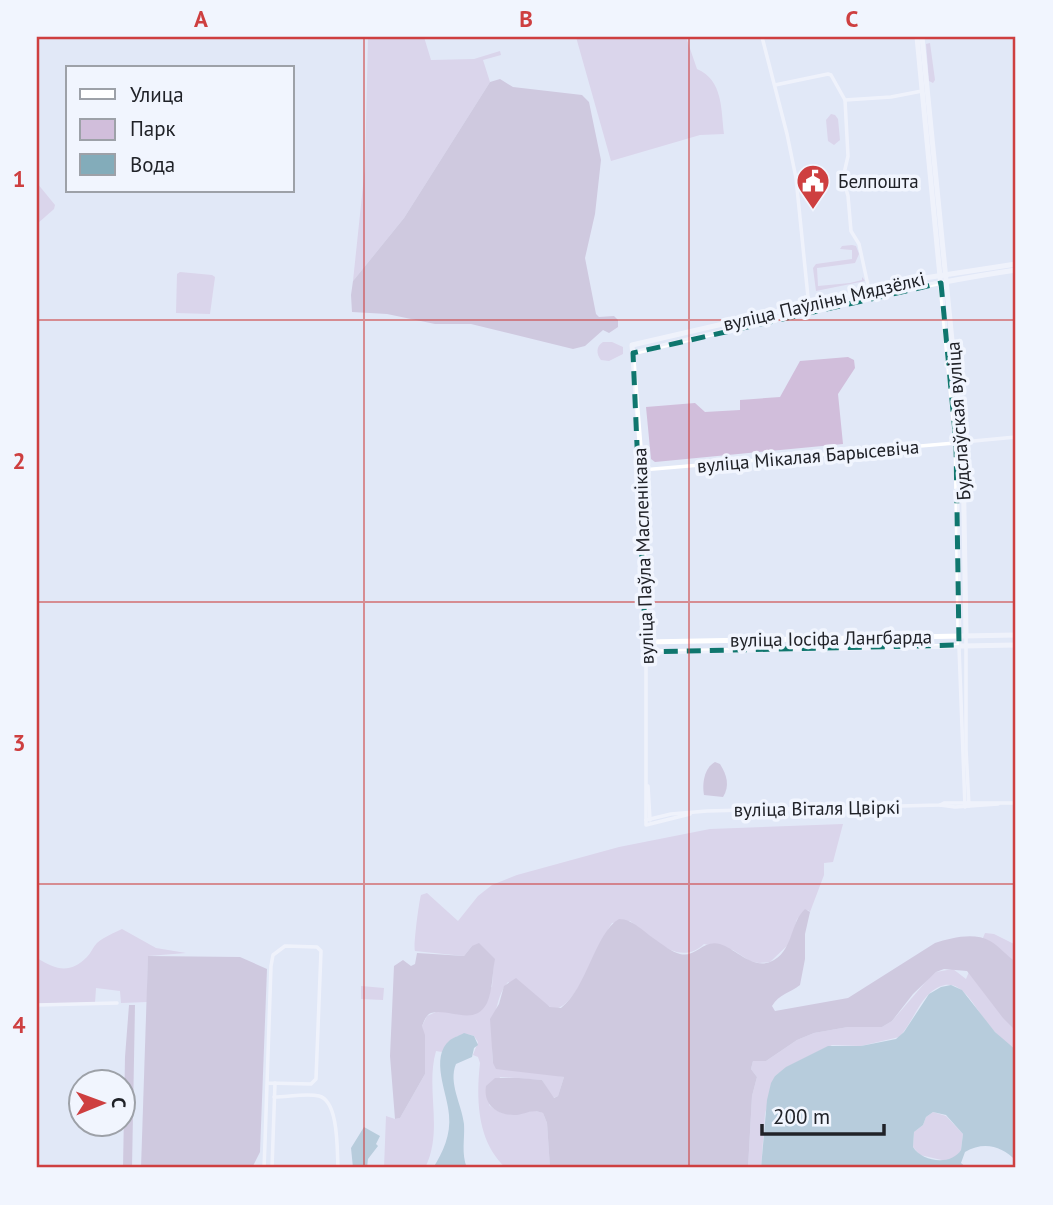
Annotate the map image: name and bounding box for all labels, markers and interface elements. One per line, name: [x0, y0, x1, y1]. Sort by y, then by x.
text: A: [194, 4, 208, 33]
text: B: [519, 4, 533, 33]
text: C: [846, 4, 859, 33]
legend: [66, 66, 294, 192]
text: Улица: [130, 81, 184, 108]
text: Парк: [130, 115, 176, 142]
text: Вода: [130, 151, 175, 178]
public building icon: Белпошта: [794, 162, 832, 211]
text: 1: [12, 164, 26, 193]
place label: Белпошта: [838, 169, 919, 193]
street label: вуліца Паўліны Мядзёлкі: [721, 266, 927, 336]
street label: Будслаўская вуліца: [940, 341, 976, 501]
street label: вуліца Мікалая Барысевіча: [696, 434, 920, 478]
text: 2: [12, 446, 26, 475]
street label: вуліца Паўла Масленікава: [627, 447, 659, 665]
street label: вуліца Іосіфа Лангбарда: [730, 624, 932, 652]
text: 3: [12, 728, 26, 757]
street label: вуліца Віталя Цвіркі: [734, 795, 900, 821]
text: 4: [12, 1010, 26, 1039]
north arrow: [66, 1068, 136, 1138]
scale bar: [762, 1093, 885, 1137]
text: С: [107, 1097, 131, 1109]
text: 200 m: [773, 1103, 830, 1130]

